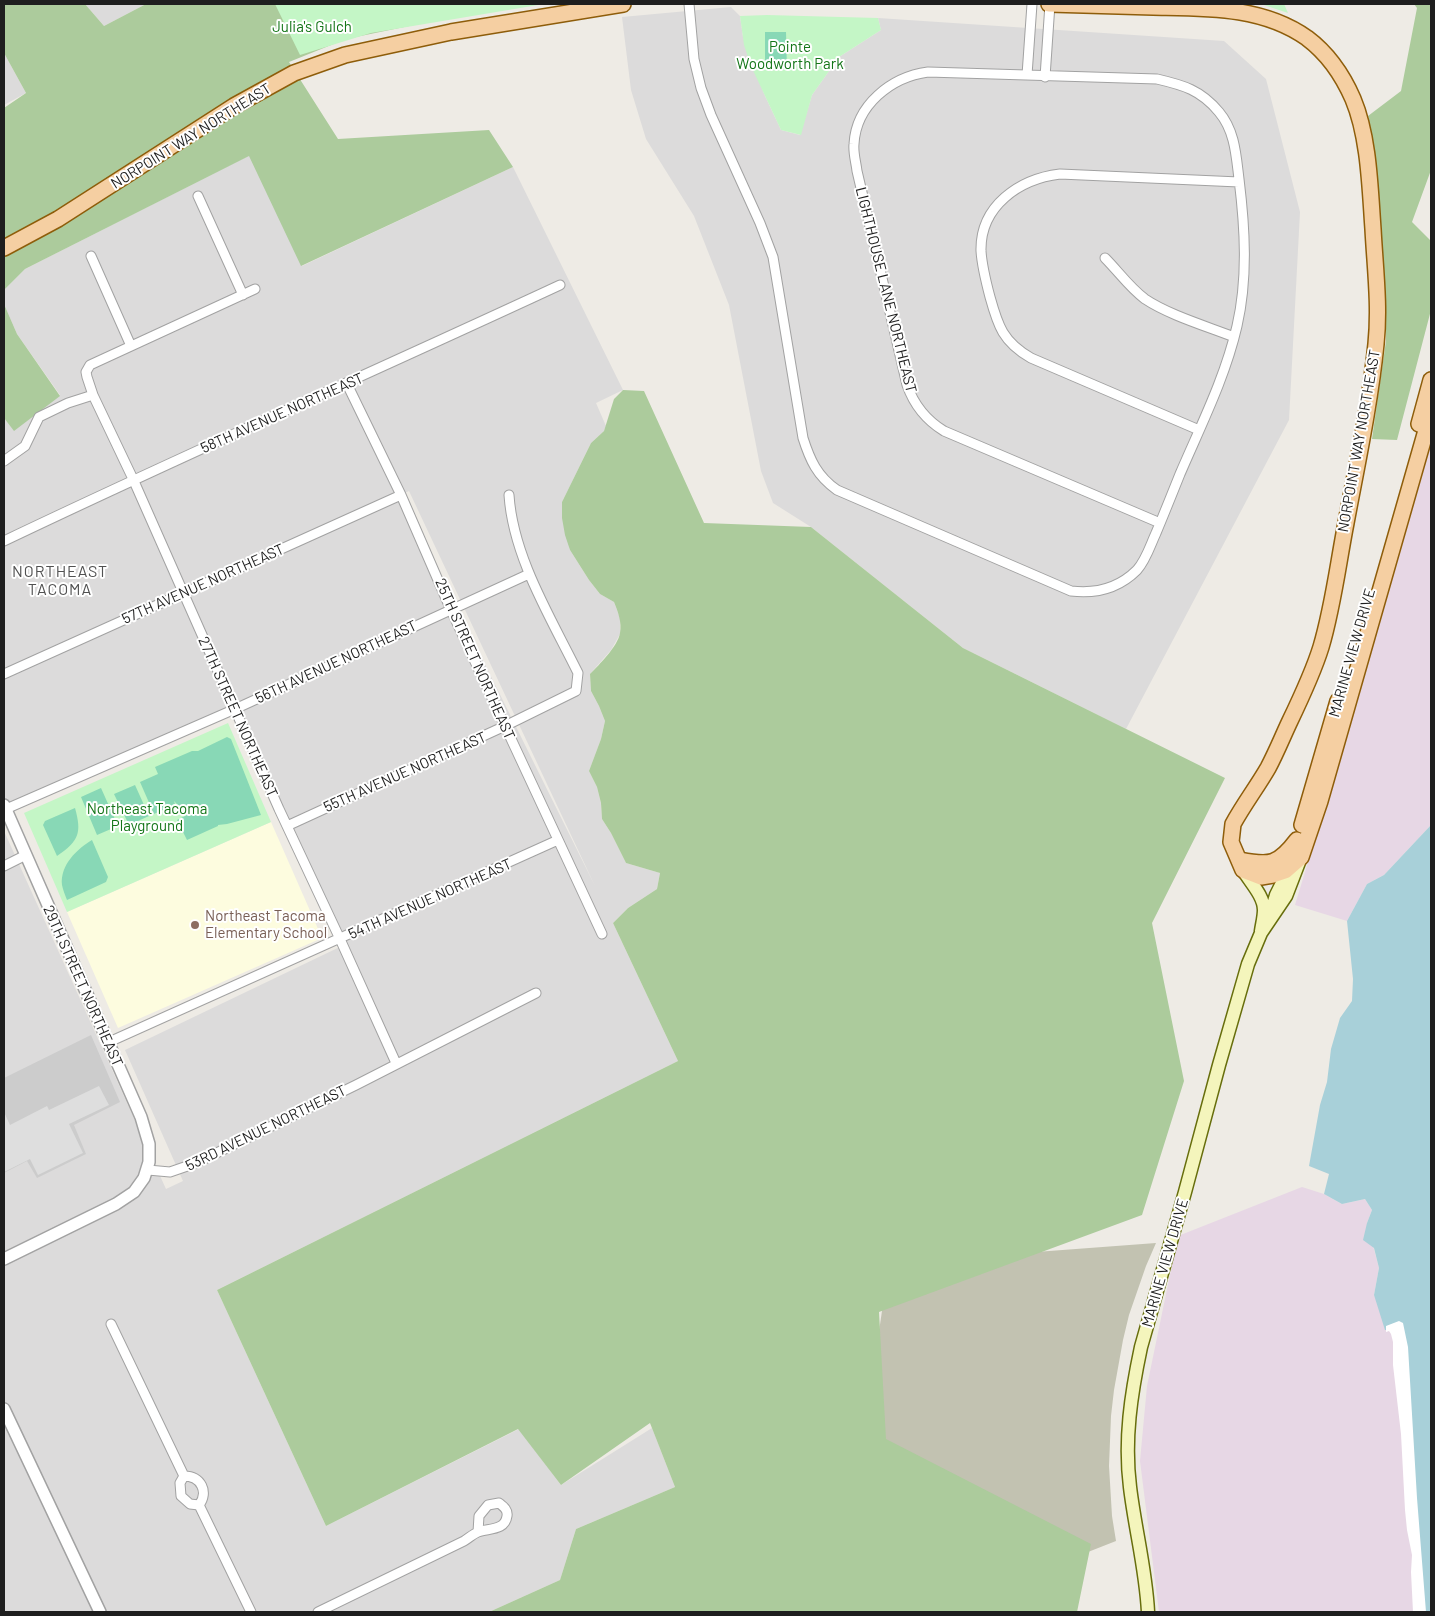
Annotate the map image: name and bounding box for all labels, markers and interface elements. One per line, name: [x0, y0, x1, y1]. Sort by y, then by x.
park label: Julia's Gulch: [272, 18, 352, 36]
park label: Pointe Woodworth Park: [736, 38, 844, 73]
street label: NORPOINT WAY NORTHEAST: [108, 79, 274, 193]
street label: LIGHTHOUSE LANE NORTHEAST: [852, 185, 920, 395]
street label: NORPOINT WAY NORTHEAST: [1334, 348, 1384, 534]
street label: 58TH AVENUE NORTHEAST: [198, 369, 366, 457]
street label: 57TH AVENUE NORTHEAST: [119, 540, 287, 628]
district label: NORTHEAST TACOMA: [11, 562, 109, 600]
street label: 25TH STREET NORTHEAST: [431, 576, 519, 742]
street label: MARINE VIEW DRIVE: [1325, 587, 1379, 719]
street label: 56TH AVENUE NORTHEAST: [252, 617, 420, 707]
street label: 27TH STREET NORTHEAST: [194, 634, 282, 800]
street label: 55TH AVENUE NORTHEAST: [321, 728, 489, 816]
park label: Northeast Tacoma Playground: [87, 800, 207, 835]
street label: 54TH AVENUE NORTHEAST: [346, 855, 514, 943]
street label: 29TH STREET NORTHEAST: [39, 903, 127, 1069]
place label: Northeast Tacoma Elementary School: [205, 907, 327, 942]
marker: Northeast Tacoma Elementary School: [189, 919, 201, 931]
street label: 53RD AVENUE NORTHEAST: [183, 1081, 349, 1175]
street label: MARINE VIEW DRIVE: [1138, 1197, 1192, 1329]

